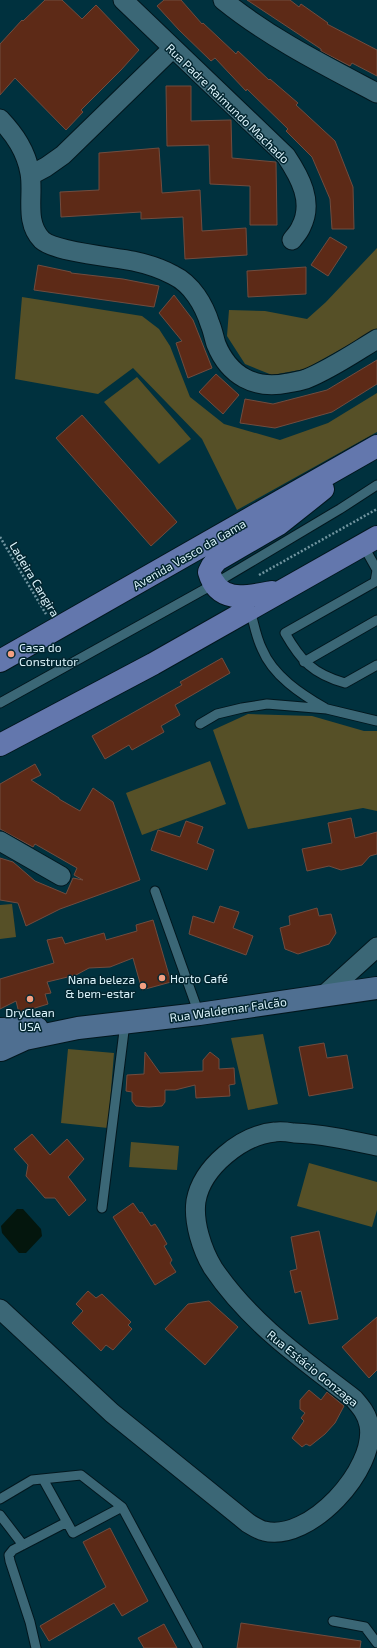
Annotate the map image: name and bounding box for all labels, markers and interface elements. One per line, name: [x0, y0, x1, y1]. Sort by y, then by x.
street label: Rua Padre Raimundo Machado: [164, 40, 293, 166]
street label: Avenida Vasco da Gama: [130, 516, 248, 592]
street label: Ladeira Cangira: [7, 539, 63, 619]
place label: Casa do Construtor: [19, 640, 78, 668]
marker: Casa do Construtor: [6, 649, 16, 659]
place label: Horto Café: [170, 971, 228, 985]
place label: Nana beleza & bem-estar: [65, 972, 135, 1000]
marker: Horto Café: [157, 973, 167, 983]
marker: Nana beleza & bem-estar: [138, 981, 148, 991]
marker: DryClean USA: [25, 994, 35, 1004]
street label: Rua Waldemar Falcão: [169, 994, 288, 1024]
place label: DryClean USA: [5, 1005, 55, 1033]
street label: Rua Estácio Gonzaga: [265, 1327, 361, 1409]

